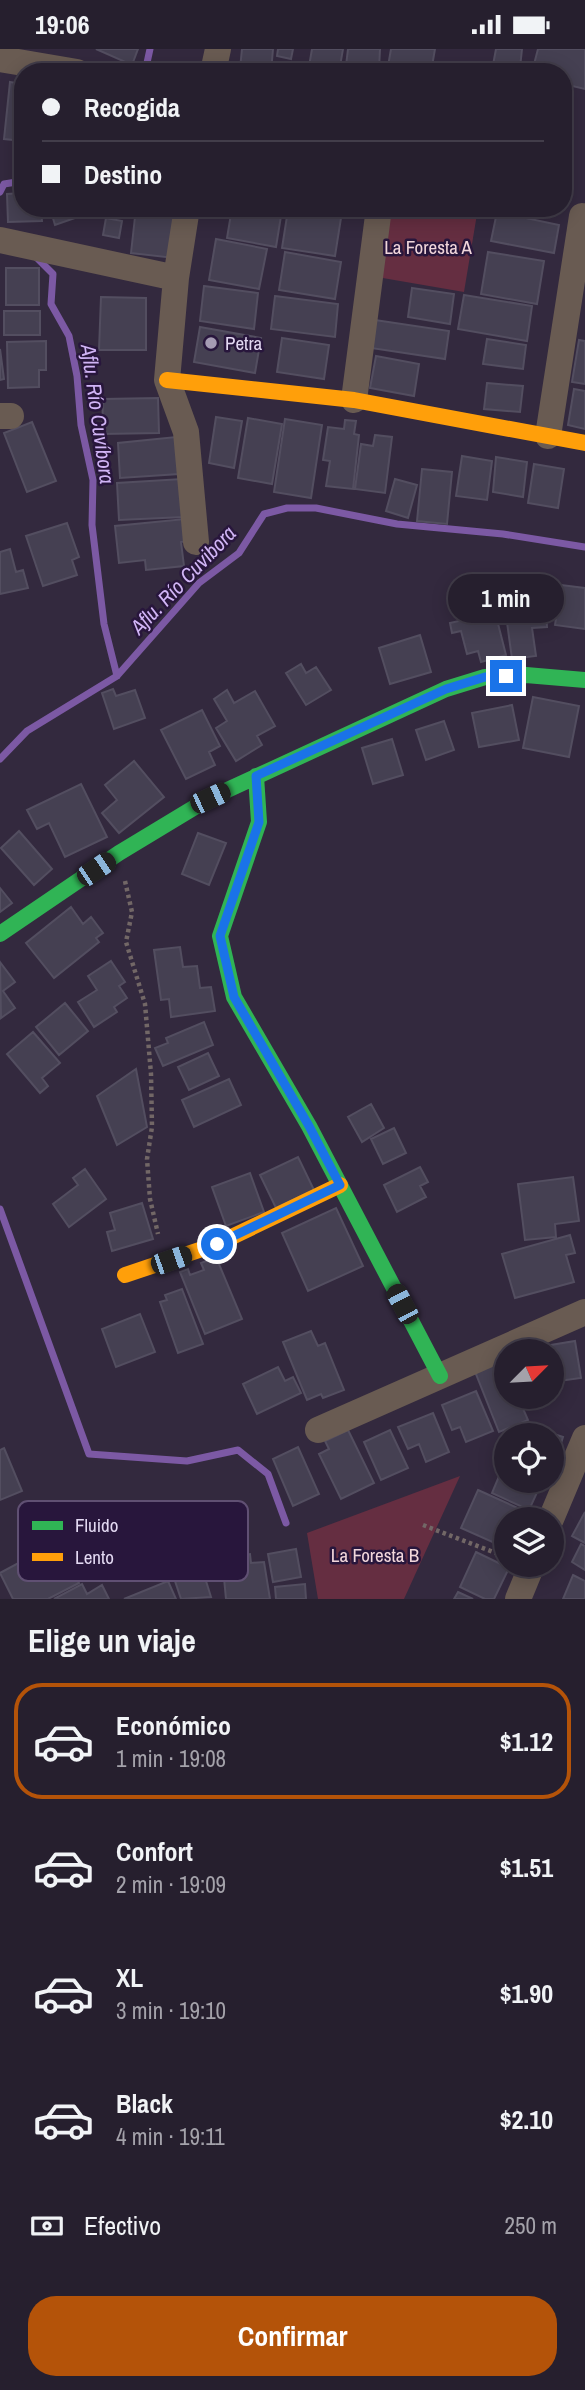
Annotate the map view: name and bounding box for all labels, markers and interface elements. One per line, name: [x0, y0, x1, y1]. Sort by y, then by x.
text: 19:06: [35, 7, 90, 42]
text: Recogida: [84, 90, 180, 125]
text: Destino: [84, 157, 162, 192]
park label: La Foresta A: [384, 234, 472, 260]
place label: Petra: [225, 330, 263, 356]
marker: Petra: [203, 335, 219, 351]
water label: Aflu. Río Cuvíbora: [74, 341, 122, 486]
water label: Aflu. Río Cuvibora: [123, 519, 242, 641]
callout: 1 min: [448, 575, 564, 623]
text: 1 min: [481, 583, 531, 614]
route end: [490, 660, 522, 692]
car: [187, 780, 234, 816]
car: [73, 849, 120, 889]
route start: [201, 1228, 233, 1260]
car: [148, 1243, 195, 1277]
car: [383, 1281, 422, 1327]
north arrow: [494, 1339, 564, 1409]
map controls: [494, 1339, 564, 1577]
button: locate: [494, 1423, 564, 1493]
legend: [18, 1501, 248, 1581]
button: layers: [494, 1507, 564, 1577]
text: Fluido: [75, 1512, 118, 1538]
park label: La Foresta B: [331, 1542, 419, 1568]
text: Lento: [75, 1544, 114, 1570]
text: Elige un viaje: [28, 1619, 196, 1662]
text: Económico: [116, 1708, 231, 1743]
icon: car: [32, 1710, 95, 1773]
text: $1.12: [500, 1724, 553, 1759]
text: 1 min · 19:08: [116, 1743, 226, 1774]
text: Confort: [116, 1834, 193, 1869]
icon: car: [32, 1836, 95, 1899]
text: $1.51: [500, 1850, 553, 1885]
text: 2 min · 19:09: [116, 1869, 226, 1900]
text: XL: [116, 1960, 143, 1995]
icon: car: [32, 1962, 95, 2025]
text: $1.90: [500, 1976, 553, 2011]
text: 3 min · 19:10: [116, 1995, 226, 2026]
text: Black: [116, 2086, 173, 2121]
icon: car: [32, 2088, 95, 2151]
text: $2.10: [500, 2102, 553, 2137]
text: 4 min · 19:11: [116, 2121, 225, 2152]
icon: cash: [28, 2207, 66, 2245]
text: Efectivo: [84, 2208, 161, 2243]
text: 250 m: [505, 2210, 557, 2241]
button: Confirmar: [28, 2296, 557, 2376]

